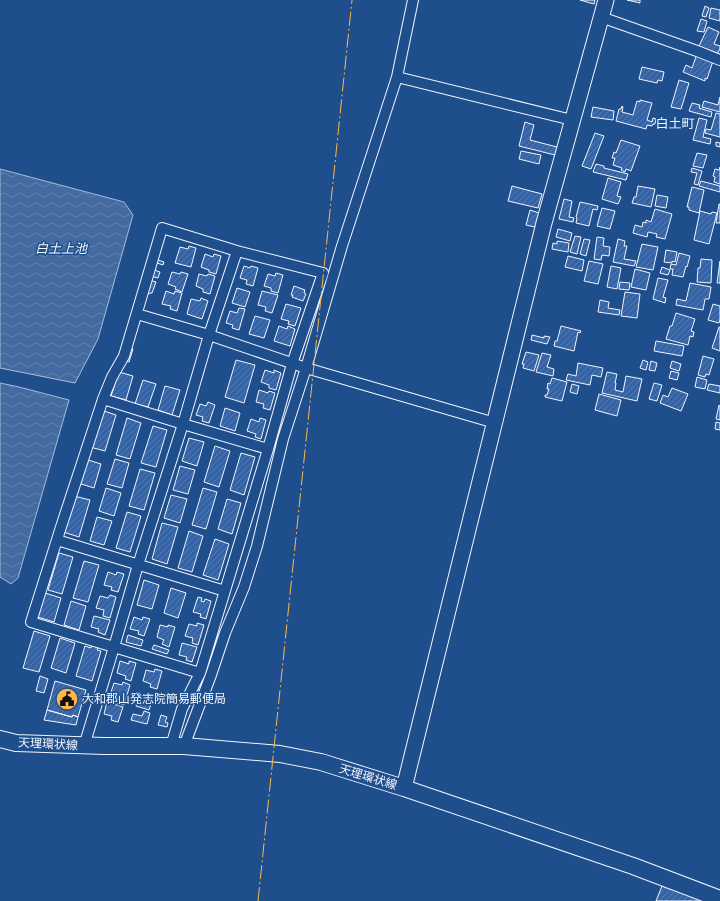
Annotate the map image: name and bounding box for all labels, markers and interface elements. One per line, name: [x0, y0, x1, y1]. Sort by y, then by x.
district label: 白土町: [655, 116, 695, 132]
water label: 白土上池: [35, 241, 89, 257]
public building icon: 大和郡山発志院簡易郵便局: [54, 686, 80, 712]
place label: 大和郡山発志院簡易郵便局: [82, 692, 226, 707]
street label: 天理環状線: [18, 735, 78, 754]
street label: 天理環状線: [337, 762, 399, 793]

